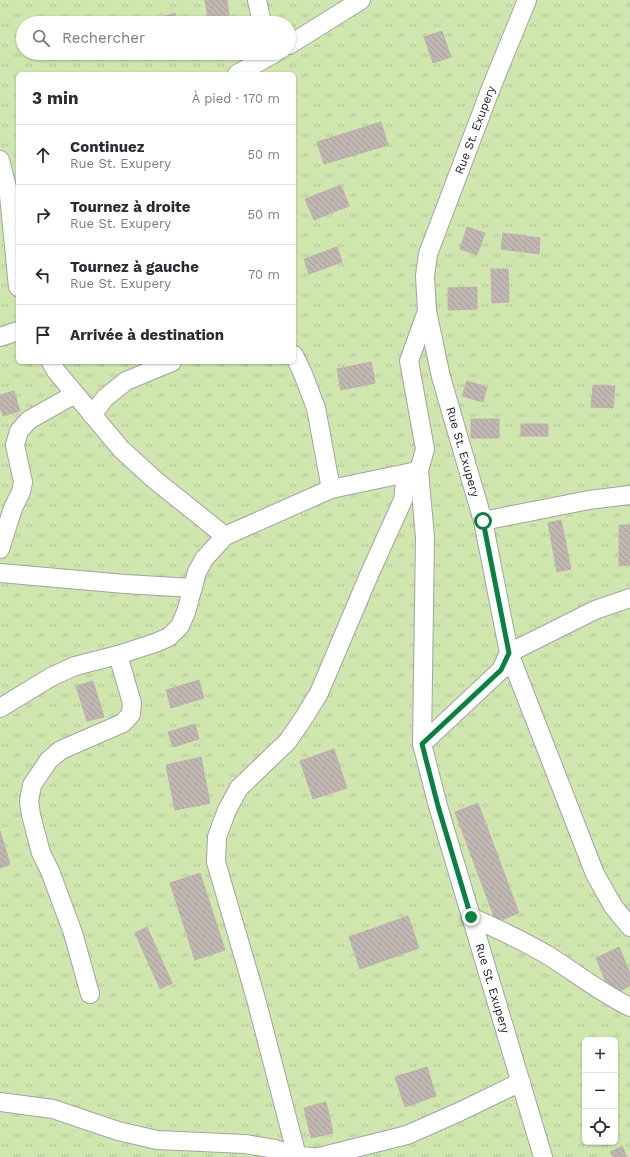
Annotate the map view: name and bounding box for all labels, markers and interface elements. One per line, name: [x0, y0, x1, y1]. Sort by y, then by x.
search box: [16, 16, 296, 60]
icon: search: [30, 27, 52, 49]
text: Rechercher: [62, 29, 145, 47]
street label: Rue St. Exupery: [452, 83, 498, 176]
text: 3 min: [32, 88, 78, 108]
text: À pied · 170 m: [192, 91, 280, 106]
text: Continuez: [70, 138, 144, 156]
icon: ahead: [32, 144, 54, 166]
text: 50 m: [248, 147, 280, 162]
text: Rue St. Exupery: [70, 156, 171, 171]
text: Tournez à droite: [70, 198, 190, 216]
icon: right: [32, 204, 54, 226]
text: 50 m: [248, 207, 280, 222]
text: Rue St. Exupery: [70, 216, 171, 231]
text: Tournez à gauche: [70, 258, 199, 276]
icon: left: [32, 264, 54, 286]
text: 70 m: [248, 267, 280, 282]
text: Rue St. Exupery: [70, 276, 171, 291]
icon: arrive: [32, 324, 54, 346]
text: Arrivée à destination: [70, 326, 224, 344]
street label: Rue St. Exupery: [443, 405, 483, 500]
route start: [474, 512, 492, 530]
route end: [462, 908, 480, 926]
street label: Rue St. Exupery: [472, 942, 513, 1036]
map controls: [582, 1037, 618, 1145]
button: +: [582, 1037, 618, 1073]
button: −: [582, 1073, 618, 1109]
button: locate: [582, 1109, 618, 1145]

